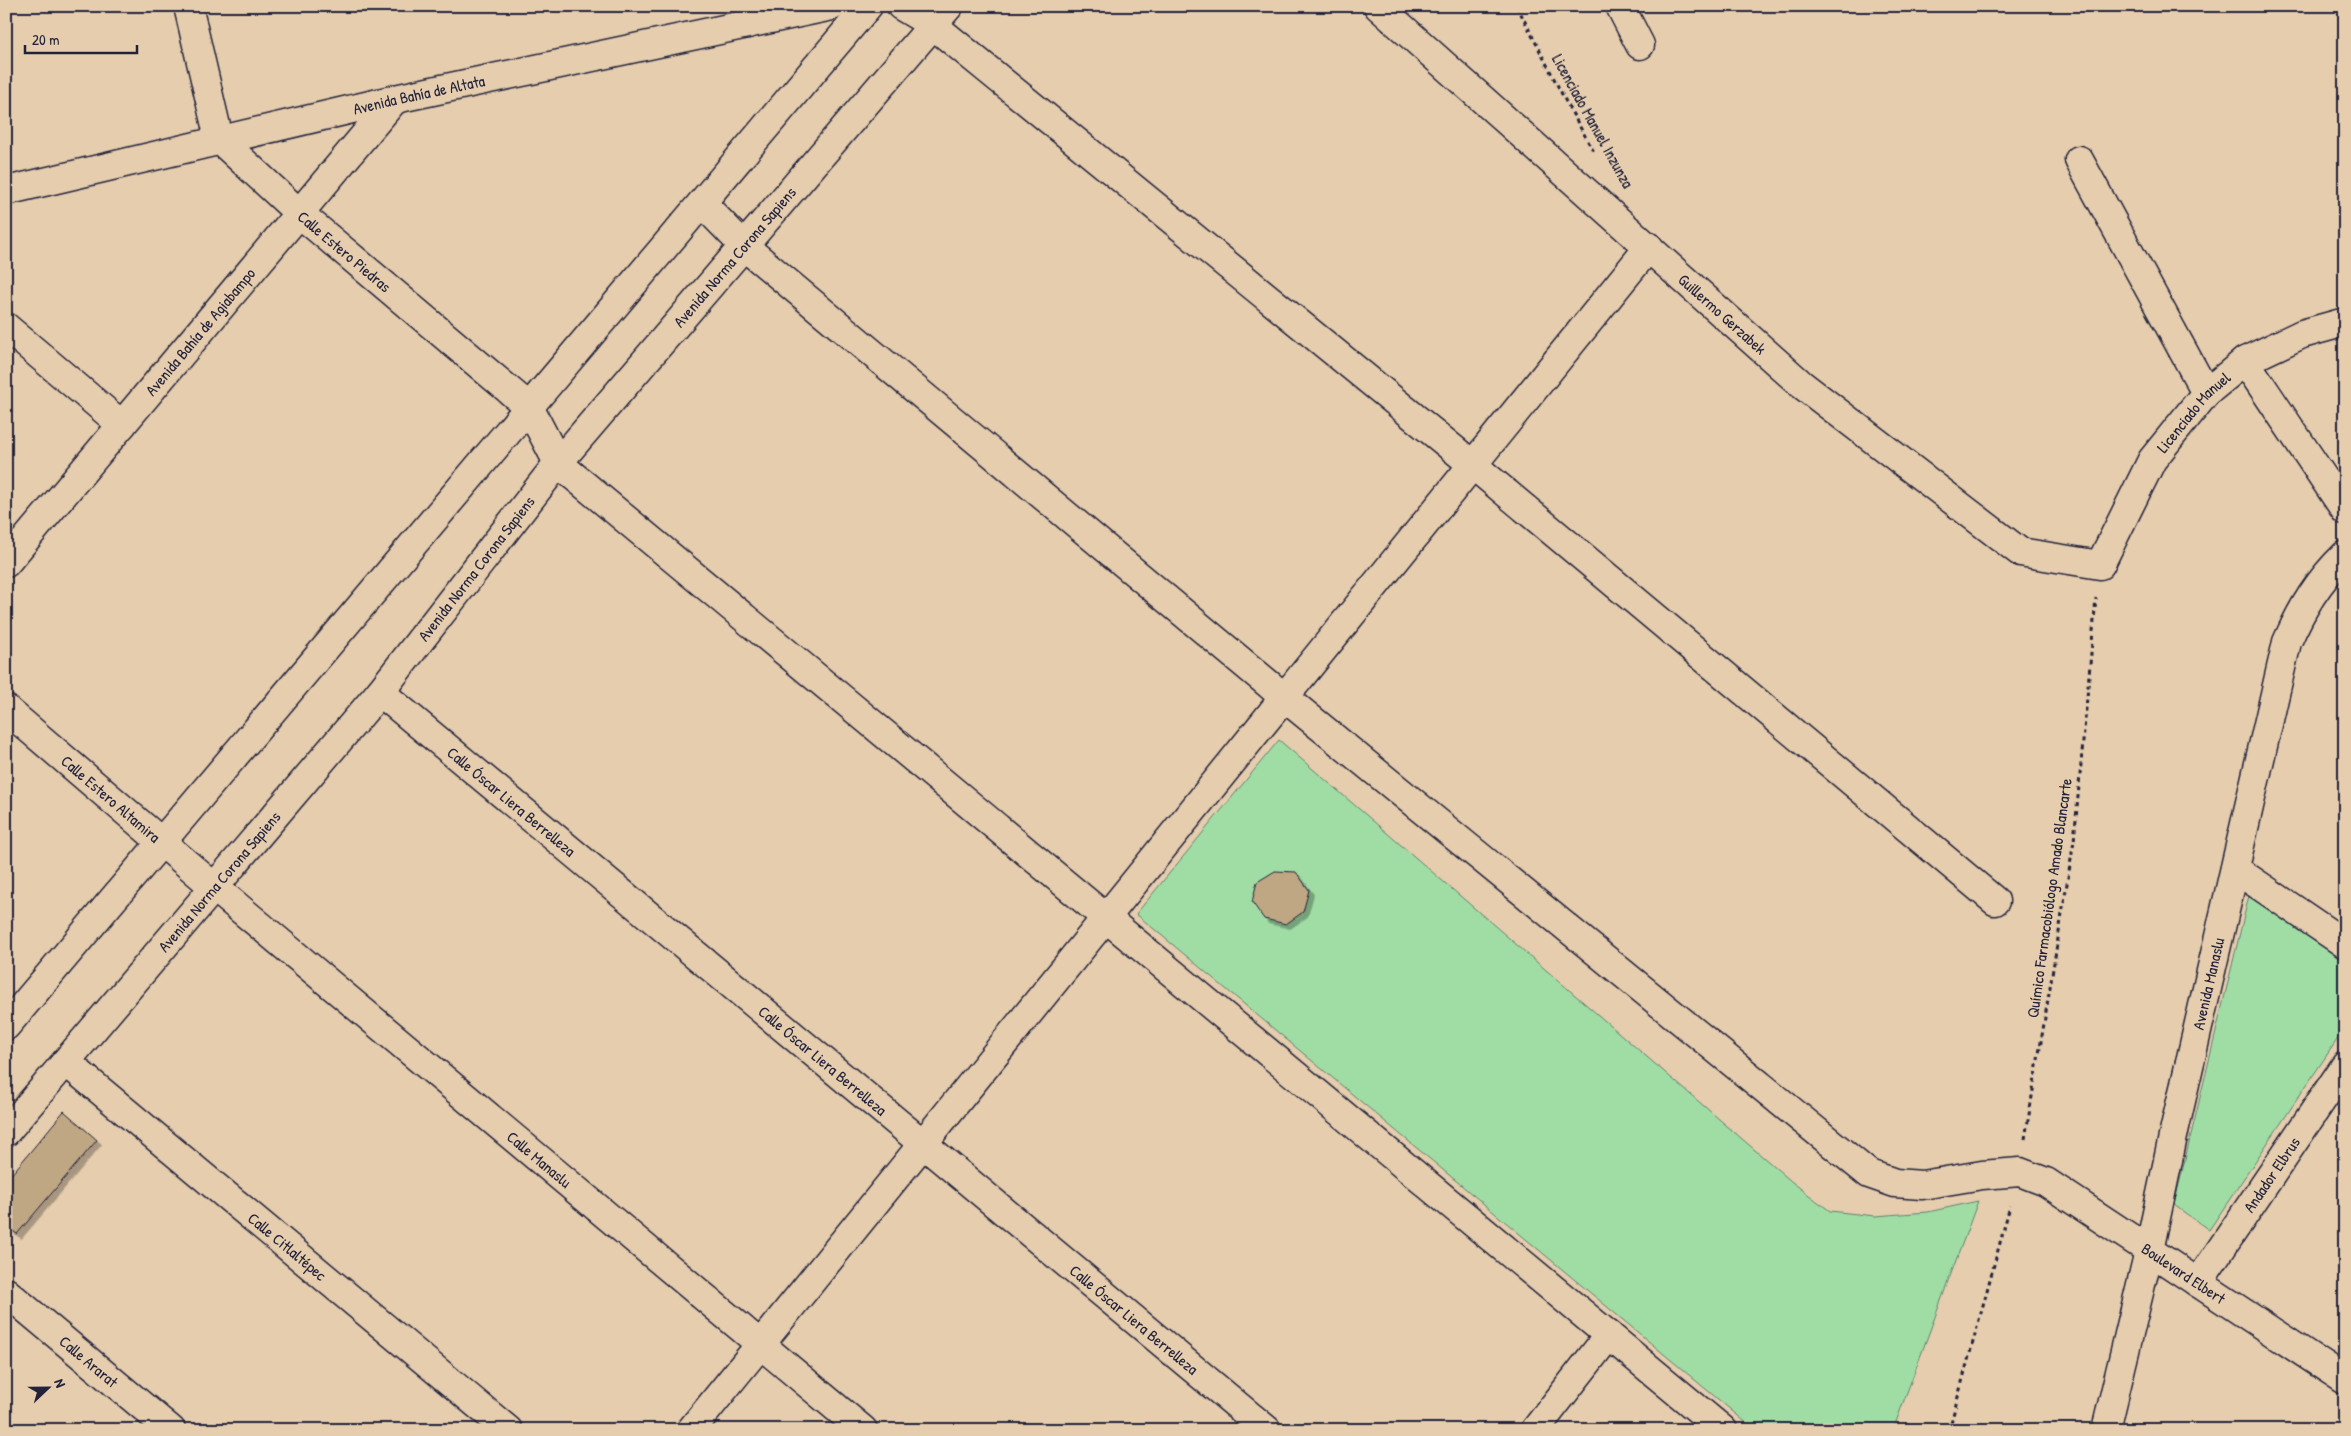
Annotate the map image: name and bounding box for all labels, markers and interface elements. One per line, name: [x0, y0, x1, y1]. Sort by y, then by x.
scale bar: [25, 22, 138, 54]
text: 20 m: [32, 29, 59, 50]
street label: Licenciado Manuel Inzunza: [1547, 50, 1639, 192]
street label: Avenida Bahía de Altata: [351, 69, 487, 120]
street label: Avenida Norma Corona Sapiens: [668, 182, 801, 332]
street label: Calle Estero Piedras: [293, 206, 396, 297]
street label: Avenida Bahía de Agiabampo: [140, 263, 260, 400]
street label: Guillermo Gerzabek: [1674, 269, 1772, 359]
street label: Licenciado Manuel: [2151, 366, 2236, 457]
street label: Avenida Norma Corona Sapiens: [413, 491, 540, 646]
street label: Calle Óscar Liera Berrelleza: [442, 741, 580, 861]
street label: Calle Estero Altamira: [56, 750, 165, 847]
street label: Químico Farmacobiólogo Amado Blancarte: [2021, 776, 2077, 1019]
street label: Avenida Norma Corona Sapiens: [153, 806, 285, 956]
street label: Avenida Manaslu: [2187, 935, 2230, 1032]
street label: Calle Óscar Liera Berrelleza: [754, 1000, 892, 1120]
street label: Calle Manaslu: [502, 1126, 577, 1193]
street label: Andador Elbrus: [2238, 1132, 2305, 1217]
street label: Calle Citlaltépec: [243, 1207, 332, 1286]
street label: Boulevard Elbert: [2137, 1237, 2230, 1309]
street label: Calle Óscar Liera Berrelleza: [1065, 1259, 1203, 1379]
street label: Calle Ararat: [55, 1330, 123, 1393]
north arrow: [22, 1364, 72, 1414]
text: N: [50, 1376, 71, 1390]

